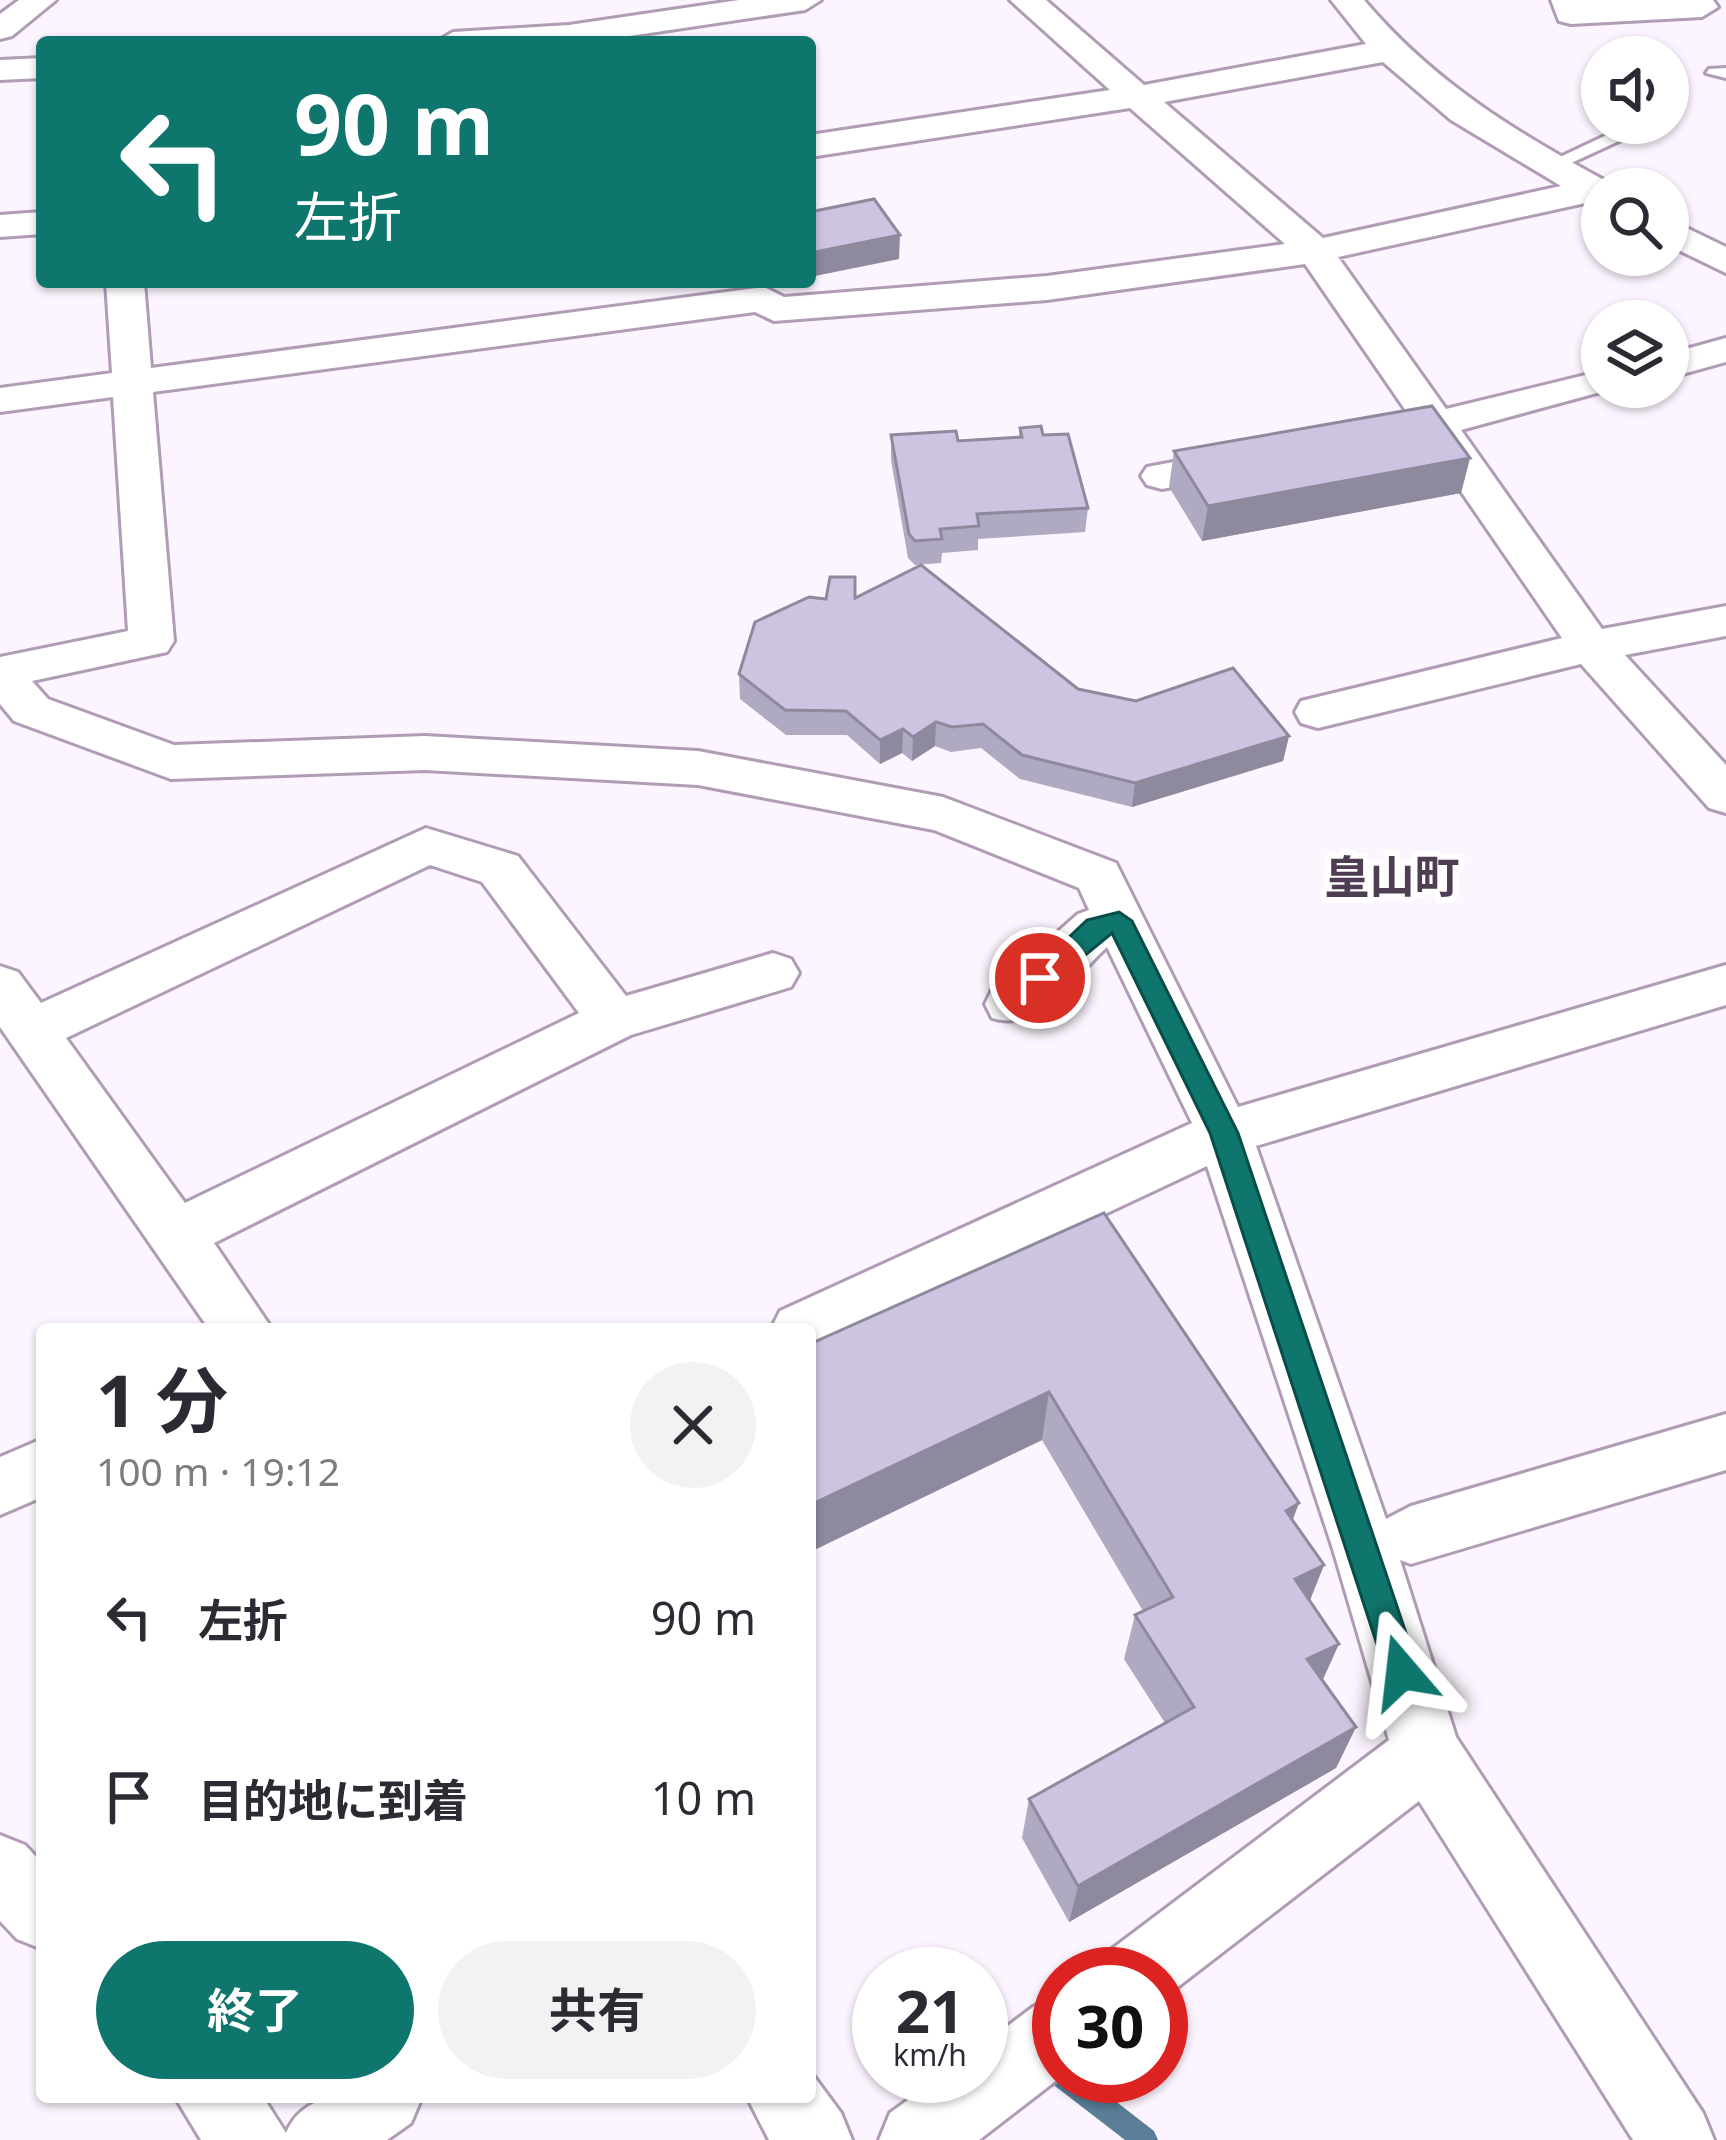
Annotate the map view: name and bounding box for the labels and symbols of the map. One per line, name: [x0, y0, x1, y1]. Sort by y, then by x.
district label: 皇山町: [1324, 845, 1460, 906]
pin: [989, 927, 1091, 1029]
position arrow: [1339, 1609, 1465, 1735]
speed limit sign: 30: [1032, 1947, 1188, 2103]

